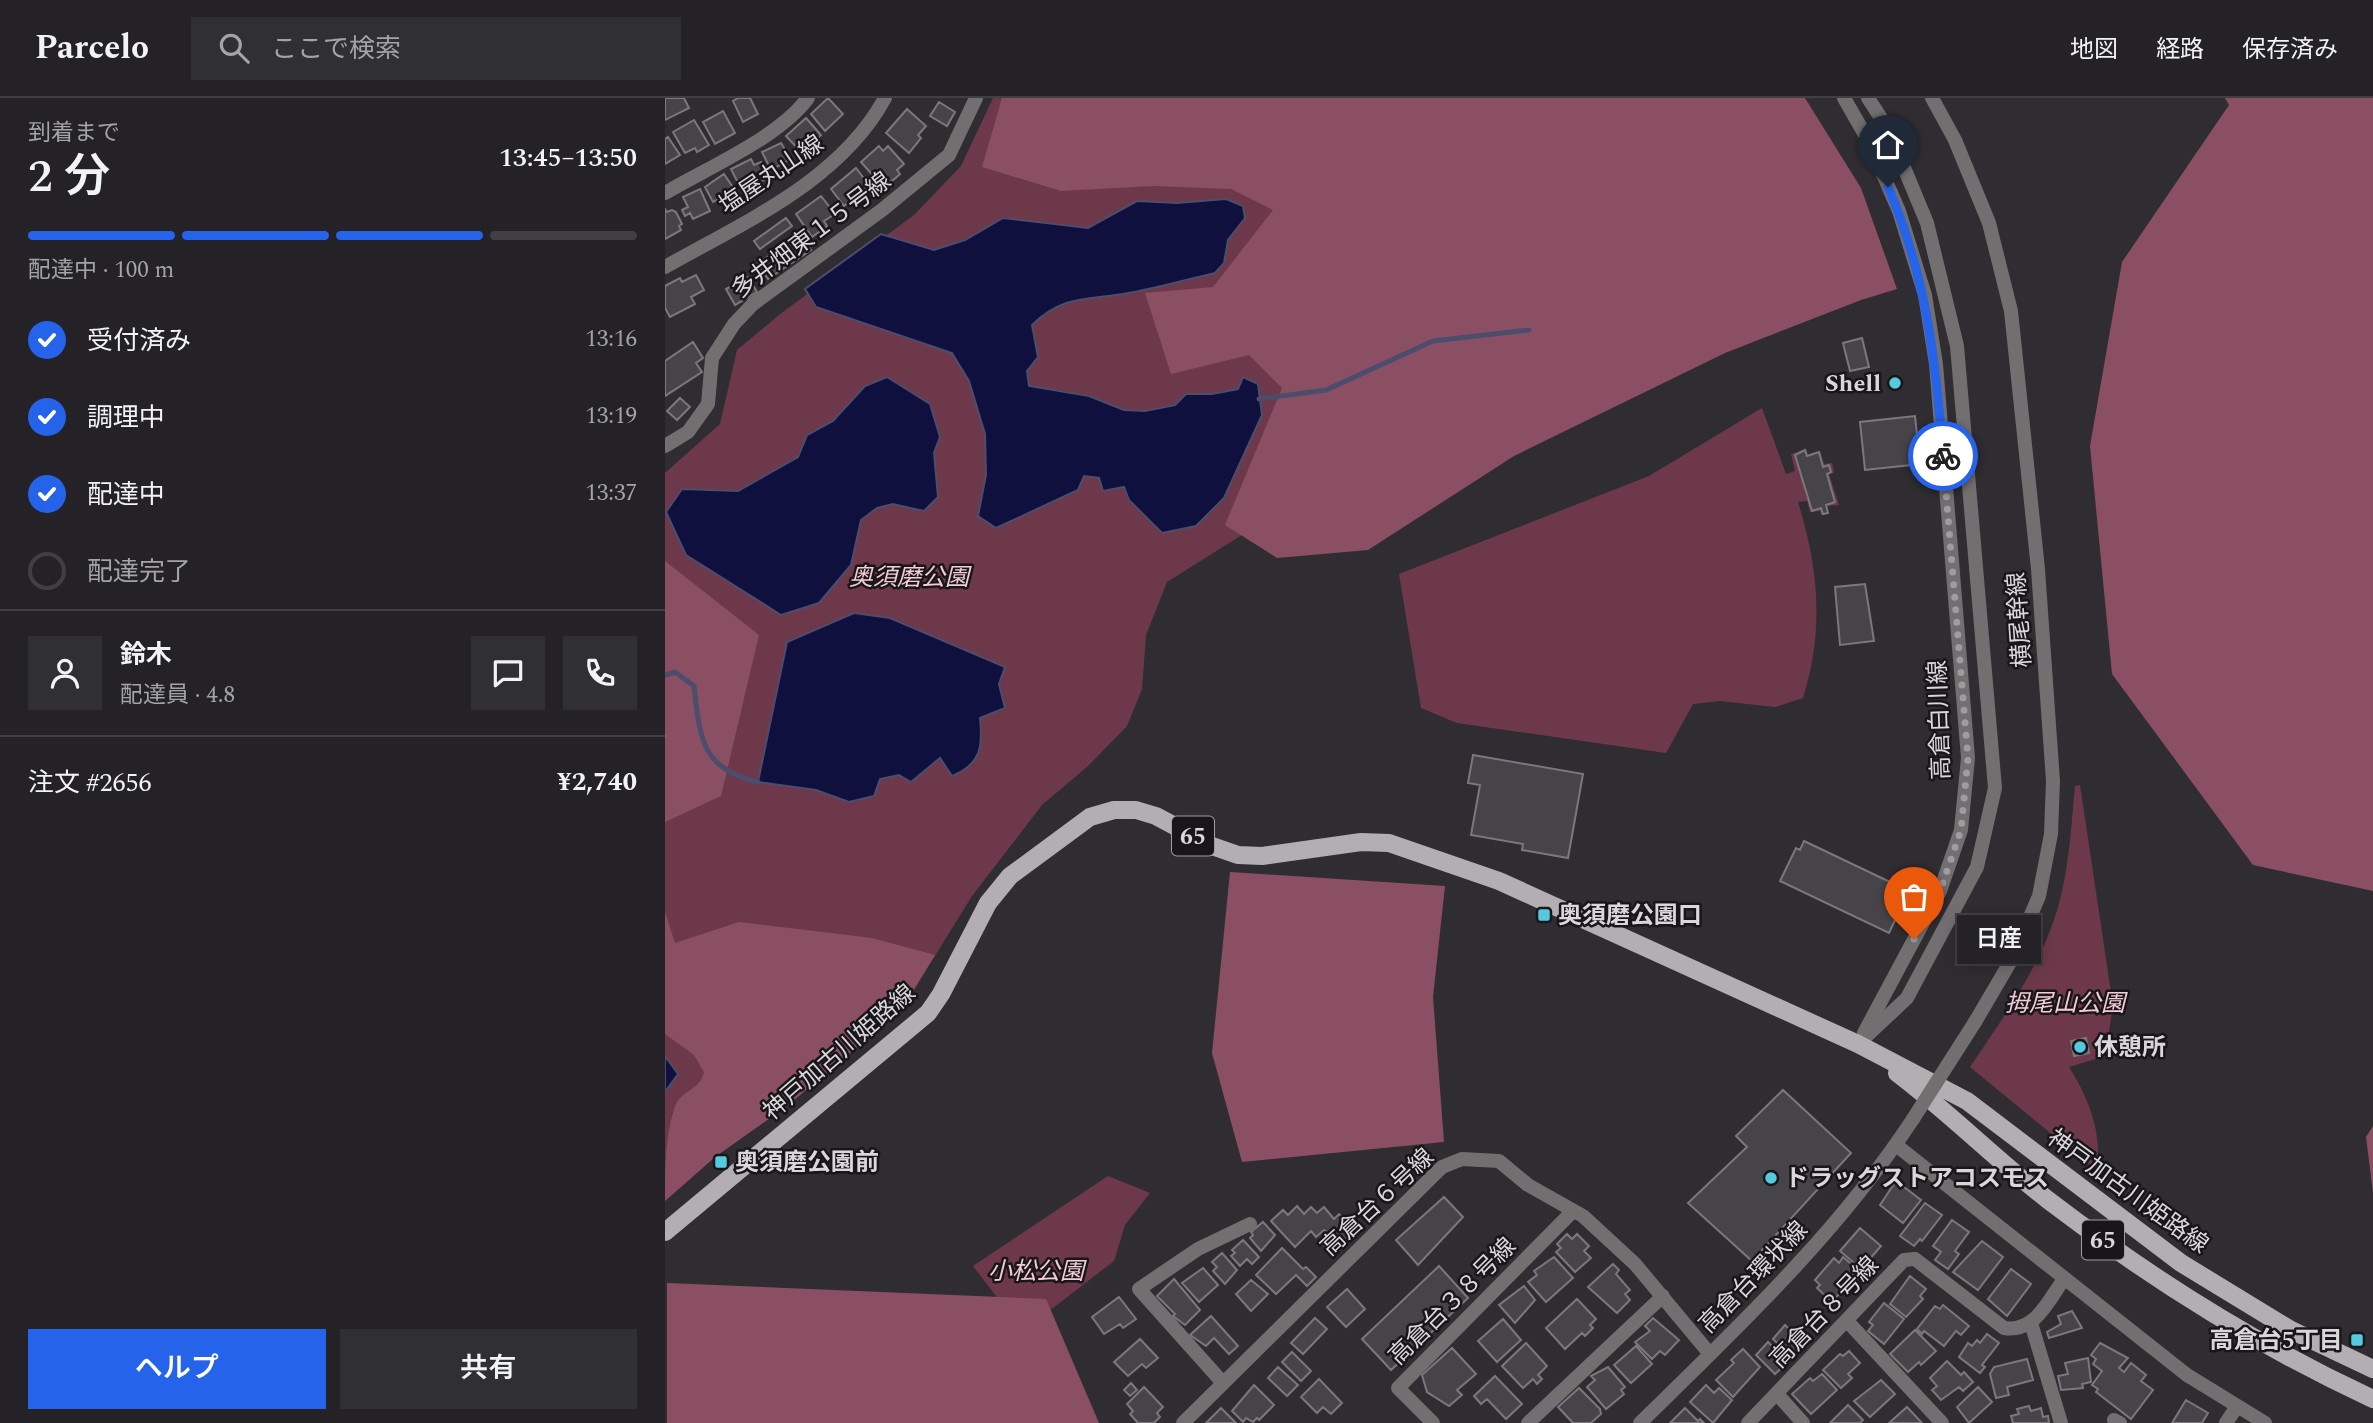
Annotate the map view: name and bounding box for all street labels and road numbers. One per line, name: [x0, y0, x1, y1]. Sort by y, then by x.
street label: 塩屋丸山線: [712, 126, 831, 223]
street label: 多井畑東１５号線: [724, 164, 899, 308]
street label: 横尾幹線: [1999, 571, 2041, 669]
street label: 高倉白川線: [1920, 659, 1960, 781]
road number: 65: [1172, 816, 1214, 856]
street label: 神戸加古川姫路線: [755, 976, 924, 1129]
street label: 神戸加古川姫路線: [2039, 1121, 2216, 1263]
street label: 高倉台６号線: [1313, 1140, 1443, 1265]
street label: 高倉台環状線: [1691, 1213, 1817, 1342]
road number: 65: [2082, 1220, 2124, 1260]
street label: 高倉台３８号線: [1381, 1230, 1525, 1374]
street label: 高倉台８号線: [1762, 1248, 1888, 1377]

